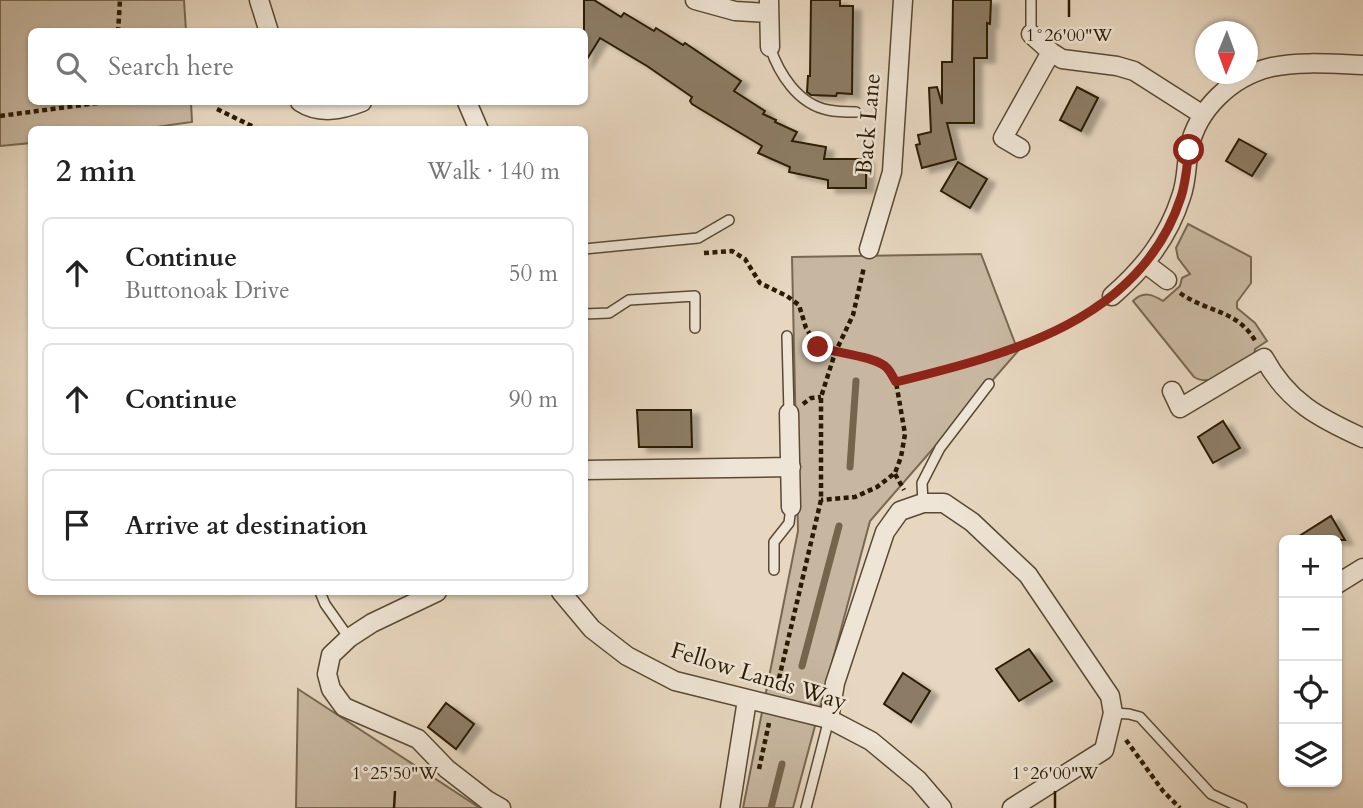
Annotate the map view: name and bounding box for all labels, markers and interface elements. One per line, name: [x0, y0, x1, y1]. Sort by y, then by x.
north arrow: [1195, 21, 1258, 84]
text: 1°26'00"W: [1026, 23, 1112, 48]
search box: [28, 28, 588, 105]
icon: search: [52, 48, 90, 86]
text: Search here: [108, 49, 234, 84]
street label: Back Lane: [848, 72, 888, 176]
route start: [1173, 134, 1204, 165]
text: 2 min: [56, 151, 136, 192]
text: Walk · 140 m: [427, 156, 560, 187]
text: Continue: [125, 240, 237, 275]
icon: ahead: [58, 254, 96, 292]
text: 50 m: [509, 258, 558, 289]
text: Buttonoak Drive: [125, 275, 290, 306]
route end: [802, 331, 833, 362]
icon: ahead: [58, 380, 96, 418]
text: Continue: [125, 382, 237, 417]
text: 90 m: [509, 384, 558, 415]
icon: arrive: [58, 506, 96, 544]
text: Arrive at destination: [125, 508, 368, 543]
map controls: [1279, 535, 1342, 787]
button: +: [1279, 535, 1342, 598]
button: −: [1279, 598, 1342, 661]
street label: Fellow Lands Way: [667, 634, 851, 718]
button: locate: [1279, 661, 1342, 724]
button: layers: [1279, 724, 1342, 787]
text: 1°25'50"W: [352, 761, 438, 786]
text: 1°26'00"W: [1012, 761, 1098, 786]

